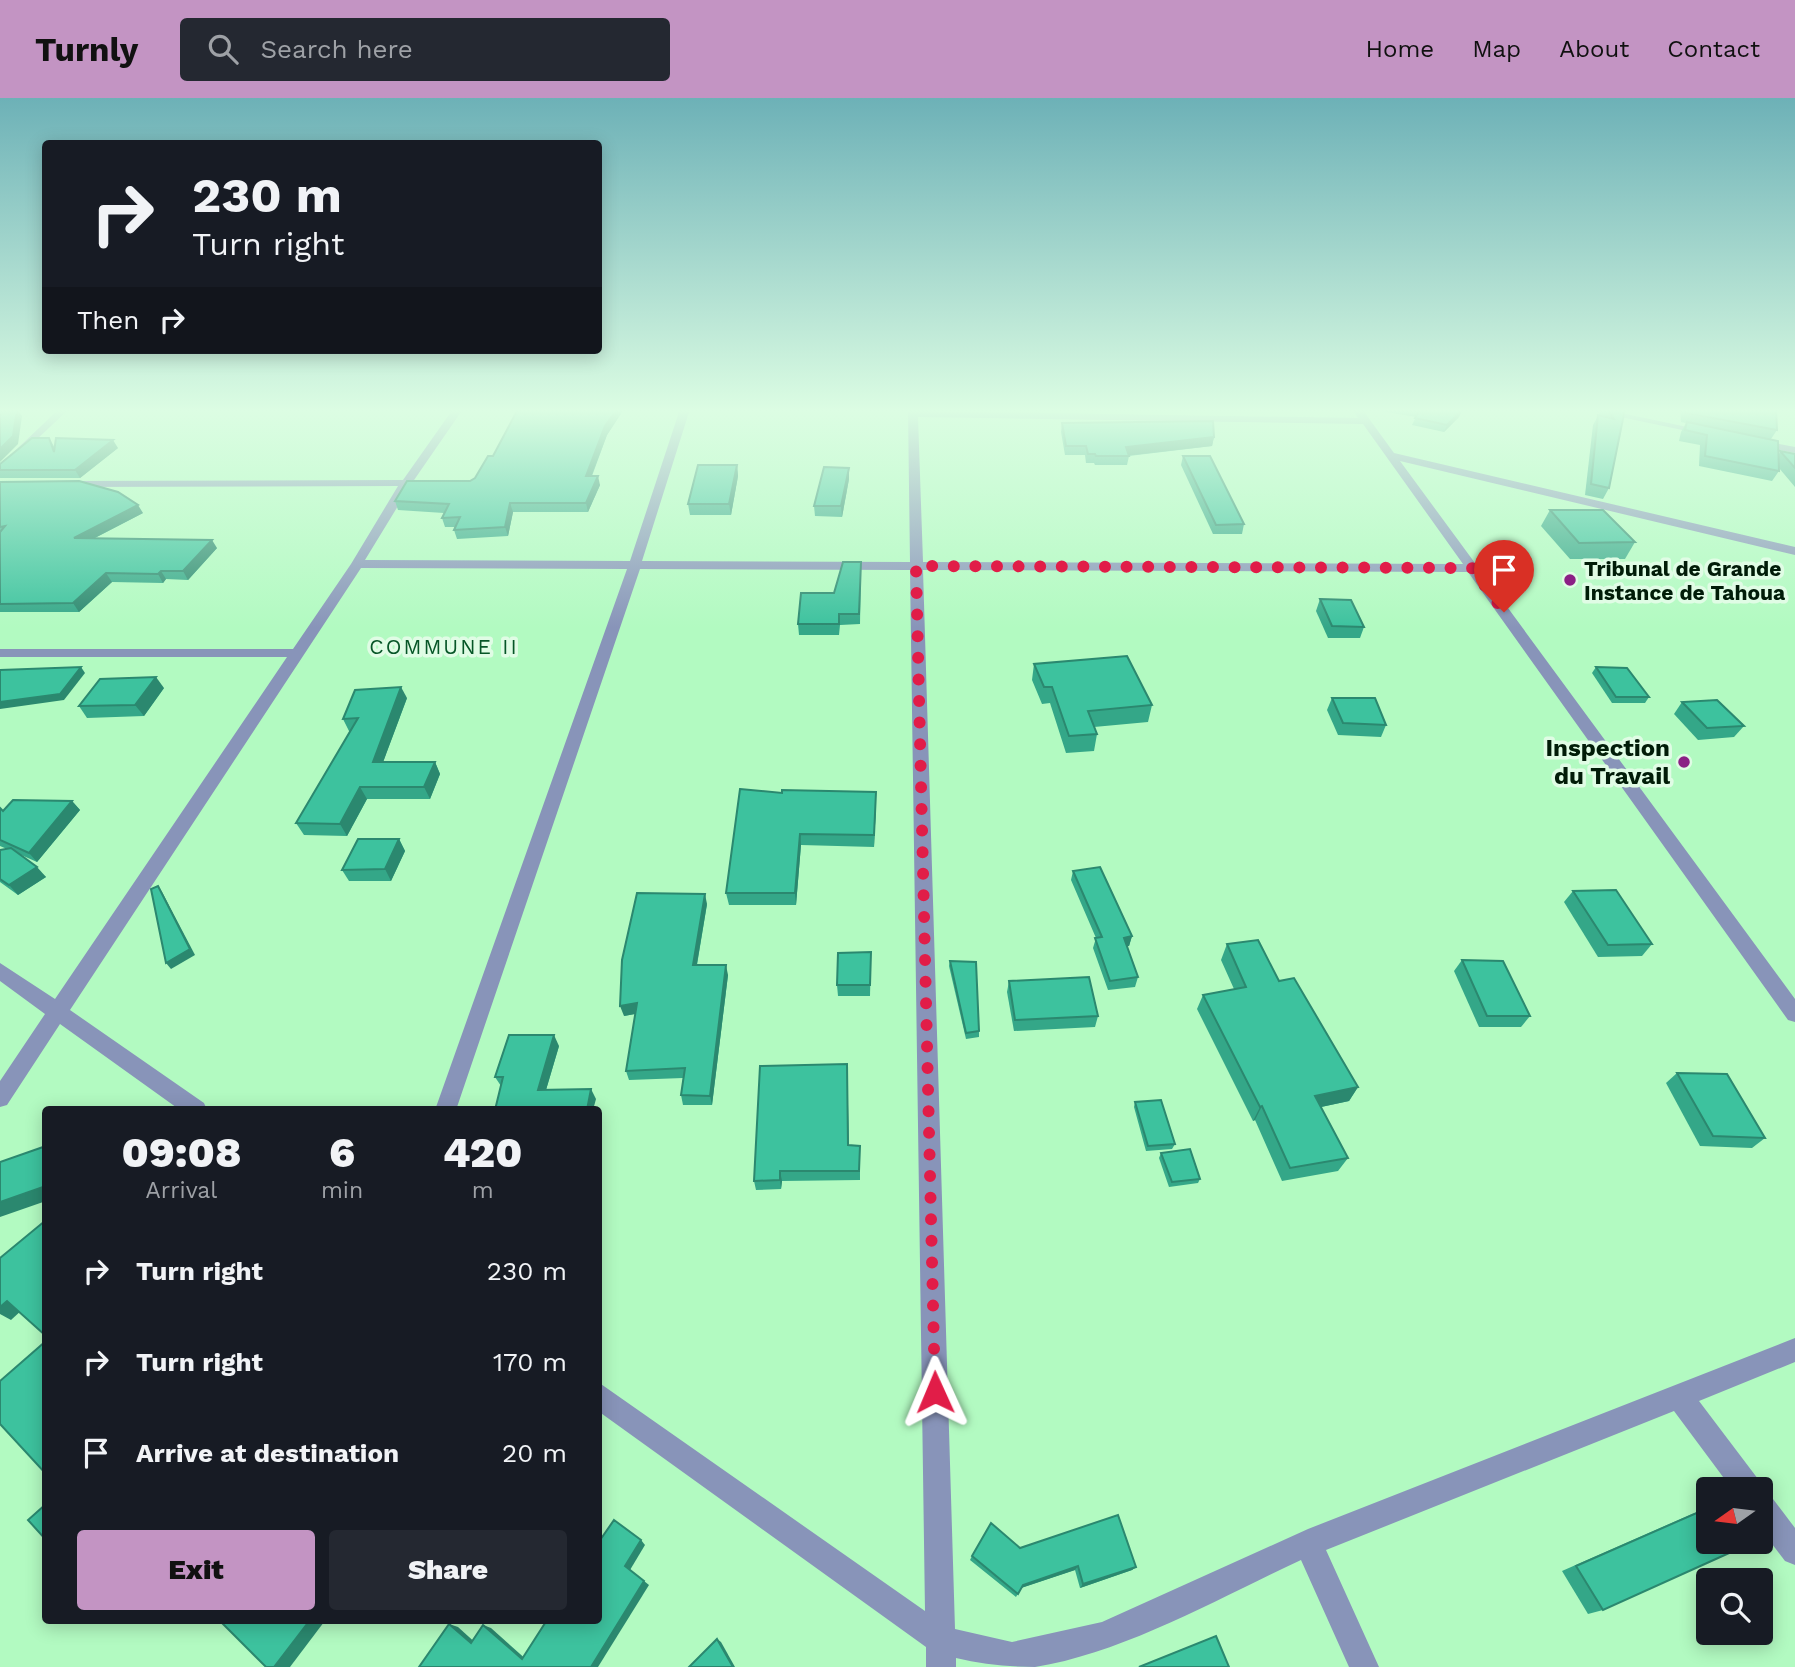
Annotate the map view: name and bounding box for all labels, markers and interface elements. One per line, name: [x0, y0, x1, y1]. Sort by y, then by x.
search box: [180, 18, 670, 81]
text: Turnly: [35, 30, 138, 69]
icon: search: [204, 30, 242, 68]
text: Search here: [260, 34, 413, 64]
text: Home: [1366, 35, 1434, 63]
text: Map: [1472, 35, 1521, 63]
text: About: [1559, 35, 1629, 63]
text: Contact: [1667, 35, 1760, 63]
text: 230 m: [192, 166, 342, 224]
icon: right: [77, 168, 168, 259]
text: Turn right: [192, 225, 344, 263]
icon: right: [153, 301, 191, 339]
text: Then: [77, 305, 139, 335]
pin: [1474, 540, 1534, 612]
icon: arrive: [1485, 551, 1523, 589]
place label: Tribunal de Grande Instance de Tahoua: [1584, 556, 1786, 605]
marker: Tribunal de Grande Instance de Tahoua: [1562, 572, 1578, 588]
district label: COMMUNE II: [369, 634, 519, 659]
place label: Inspection du Travail: [1545, 734, 1670, 790]
marker: Inspection du Travail: [1676, 754, 1692, 770]
text: 09:08: [122, 1128, 241, 1177]
text: 6: [329, 1128, 355, 1177]
text: 420: [443, 1128, 522, 1177]
text: Arrival: [146, 1177, 217, 1204]
text: min: [321, 1177, 363, 1204]
text: m: [472, 1177, 494, 1204]
icon: right: [77, 1252, 115, 1290]
text: Turn right: [136, 1256, 263, 1286]
text: 230 m: [487, 1256, 567, 1286]
icon: right: [77, 1343, 115, 1381]
text: Turn right: [136, 1347, 263, 1377]
text: 170 m: [493, 1347, 567, 1377]
position arrow: [898, 1355, 972, 1429]
icon: arrive: [77, 1434, 115, 1472]
text: Arrive at destination: [136, 1438, 399, 1468]
text: 20 m: [502, 1438, 567, 1468]
north arrow: [1696, 1477, 1773, 1554]
map controls: [1696, 1477, 1773, 1645]
button: Exit: [77, 1530, 315, 1610]
button: Share: [329, 1530, 567, 1610]
button: search: [1696, 1568, 1773, 1645]

